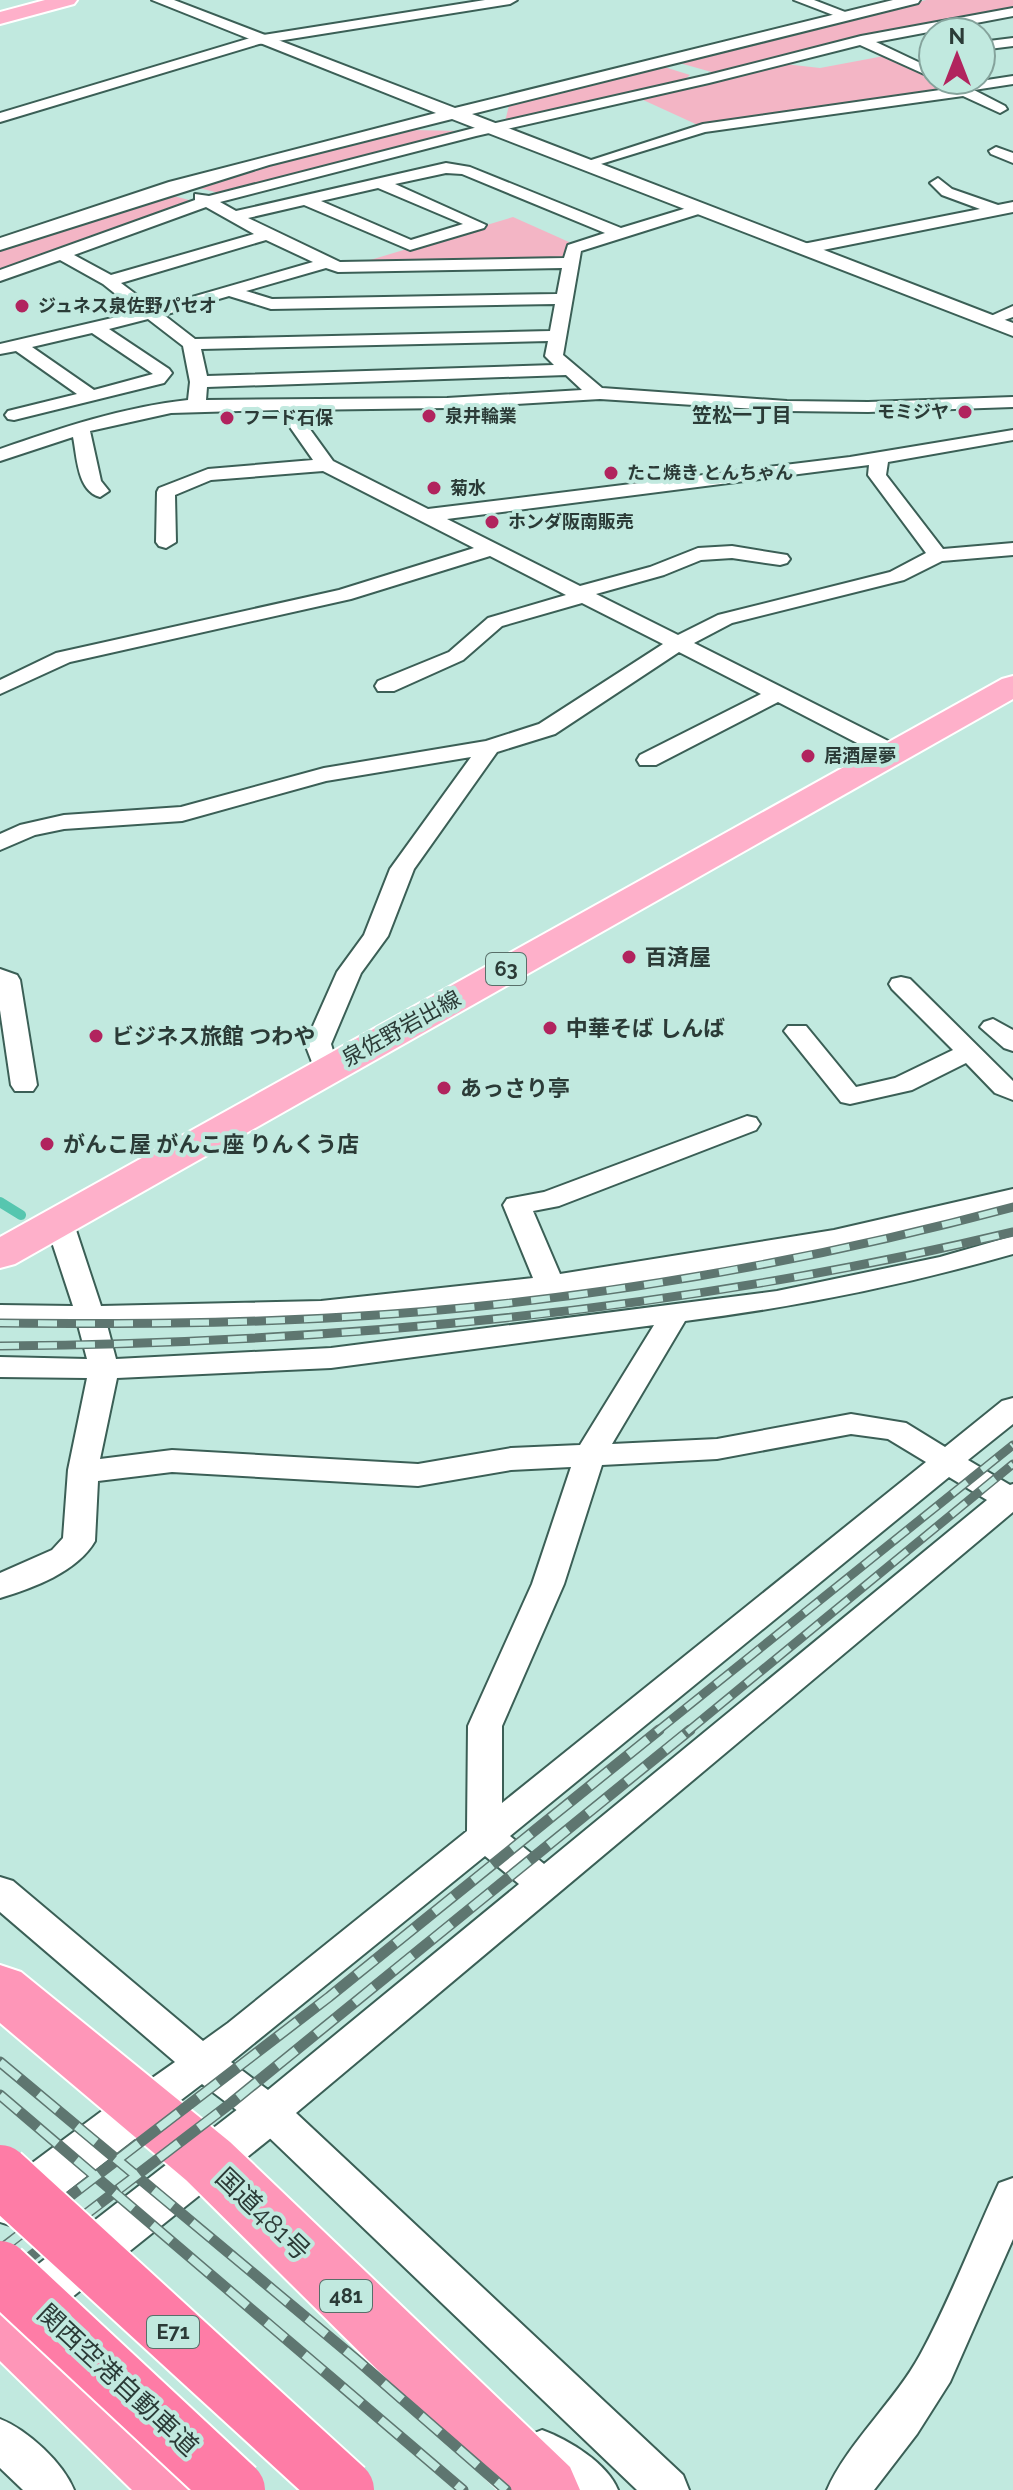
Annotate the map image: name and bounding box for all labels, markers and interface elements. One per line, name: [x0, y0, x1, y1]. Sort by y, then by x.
north arrow: [917, 16, 997, 96]
text: N: [949, 23, 965, 49]
place label: ジュネス泉佐野パセオ: [38, 295, 217, 316]
marker: ジュネス泉佐野パセオ: [13, 297, 31, 315]
place label: モミジヤ: [877, 401, 949, 422]
district label: 笠松一丁目: [692, 403, 792, 427]
marker: モミジヤ: [956, 403, 974, 421]
place label: 泉井輪業: [445, 405, 517, 426]
place label: フード石保: [243, 407, 334, 428]
marker: 泉井輪業: [420, 407, 438, 425]
marker: フード石保: [218, 409, 236, 427]
place label: たこ焼き とんちゃん: [627, 462, 793, 483]
marker: たこ焼き とんちゃん: [602, 464, 620, 482]
place label: 菊水: [450, 477, 486, 498]
marker: 菊水: [425, 479, 443, 497]
place label: ホンダ阪南販売: [508, 511, 634, 532]
marker: ホンダ阪南販売: [483, 513, 501, 531]
place label: 居酒屋夢: [824, 745, 896, 766]
marker: 居酒屋夢: [799, 747, 817, 765]
place label: 百済屋: [645, 944, 711, 970]
marker: 百済屋: [620, 948, 638, 966]
road number: 63: [486, 953, 526, 985]
street label: 泉佐野岩出線: [337, 985, 465, 1071]
place label: 中華そば しんば: [566, 1015, 725, 1041]
marker: 中華そば しんば: [541, 1019, 559, 1037]
place label: ビジネス旅館 つわや: [112, 1023, 315, 1049]
marker: ビジネス旅館 つわや: [87, 1027, 105, 1045]
place label: あっさり亭: [460, 1075, 570, 1101]
marker: あっさり亭: [435, 1079, 453, 1097]
place label: がんこ屋 がんこ座 りんくう店: [63, 1131, 359, 1157]
marker: がんこ屋 がんこ座 りんくう店: [38, 1135, 56, 1153]
street label: 国道481号: [210, 2162, 316, 2266]
road number: 481: [320, 2280, 372, 2312]
street label: 関西空港自動車道: [32, 2298, 204, 2462]
road number: E71: [147, 2316, 199, 2348]

